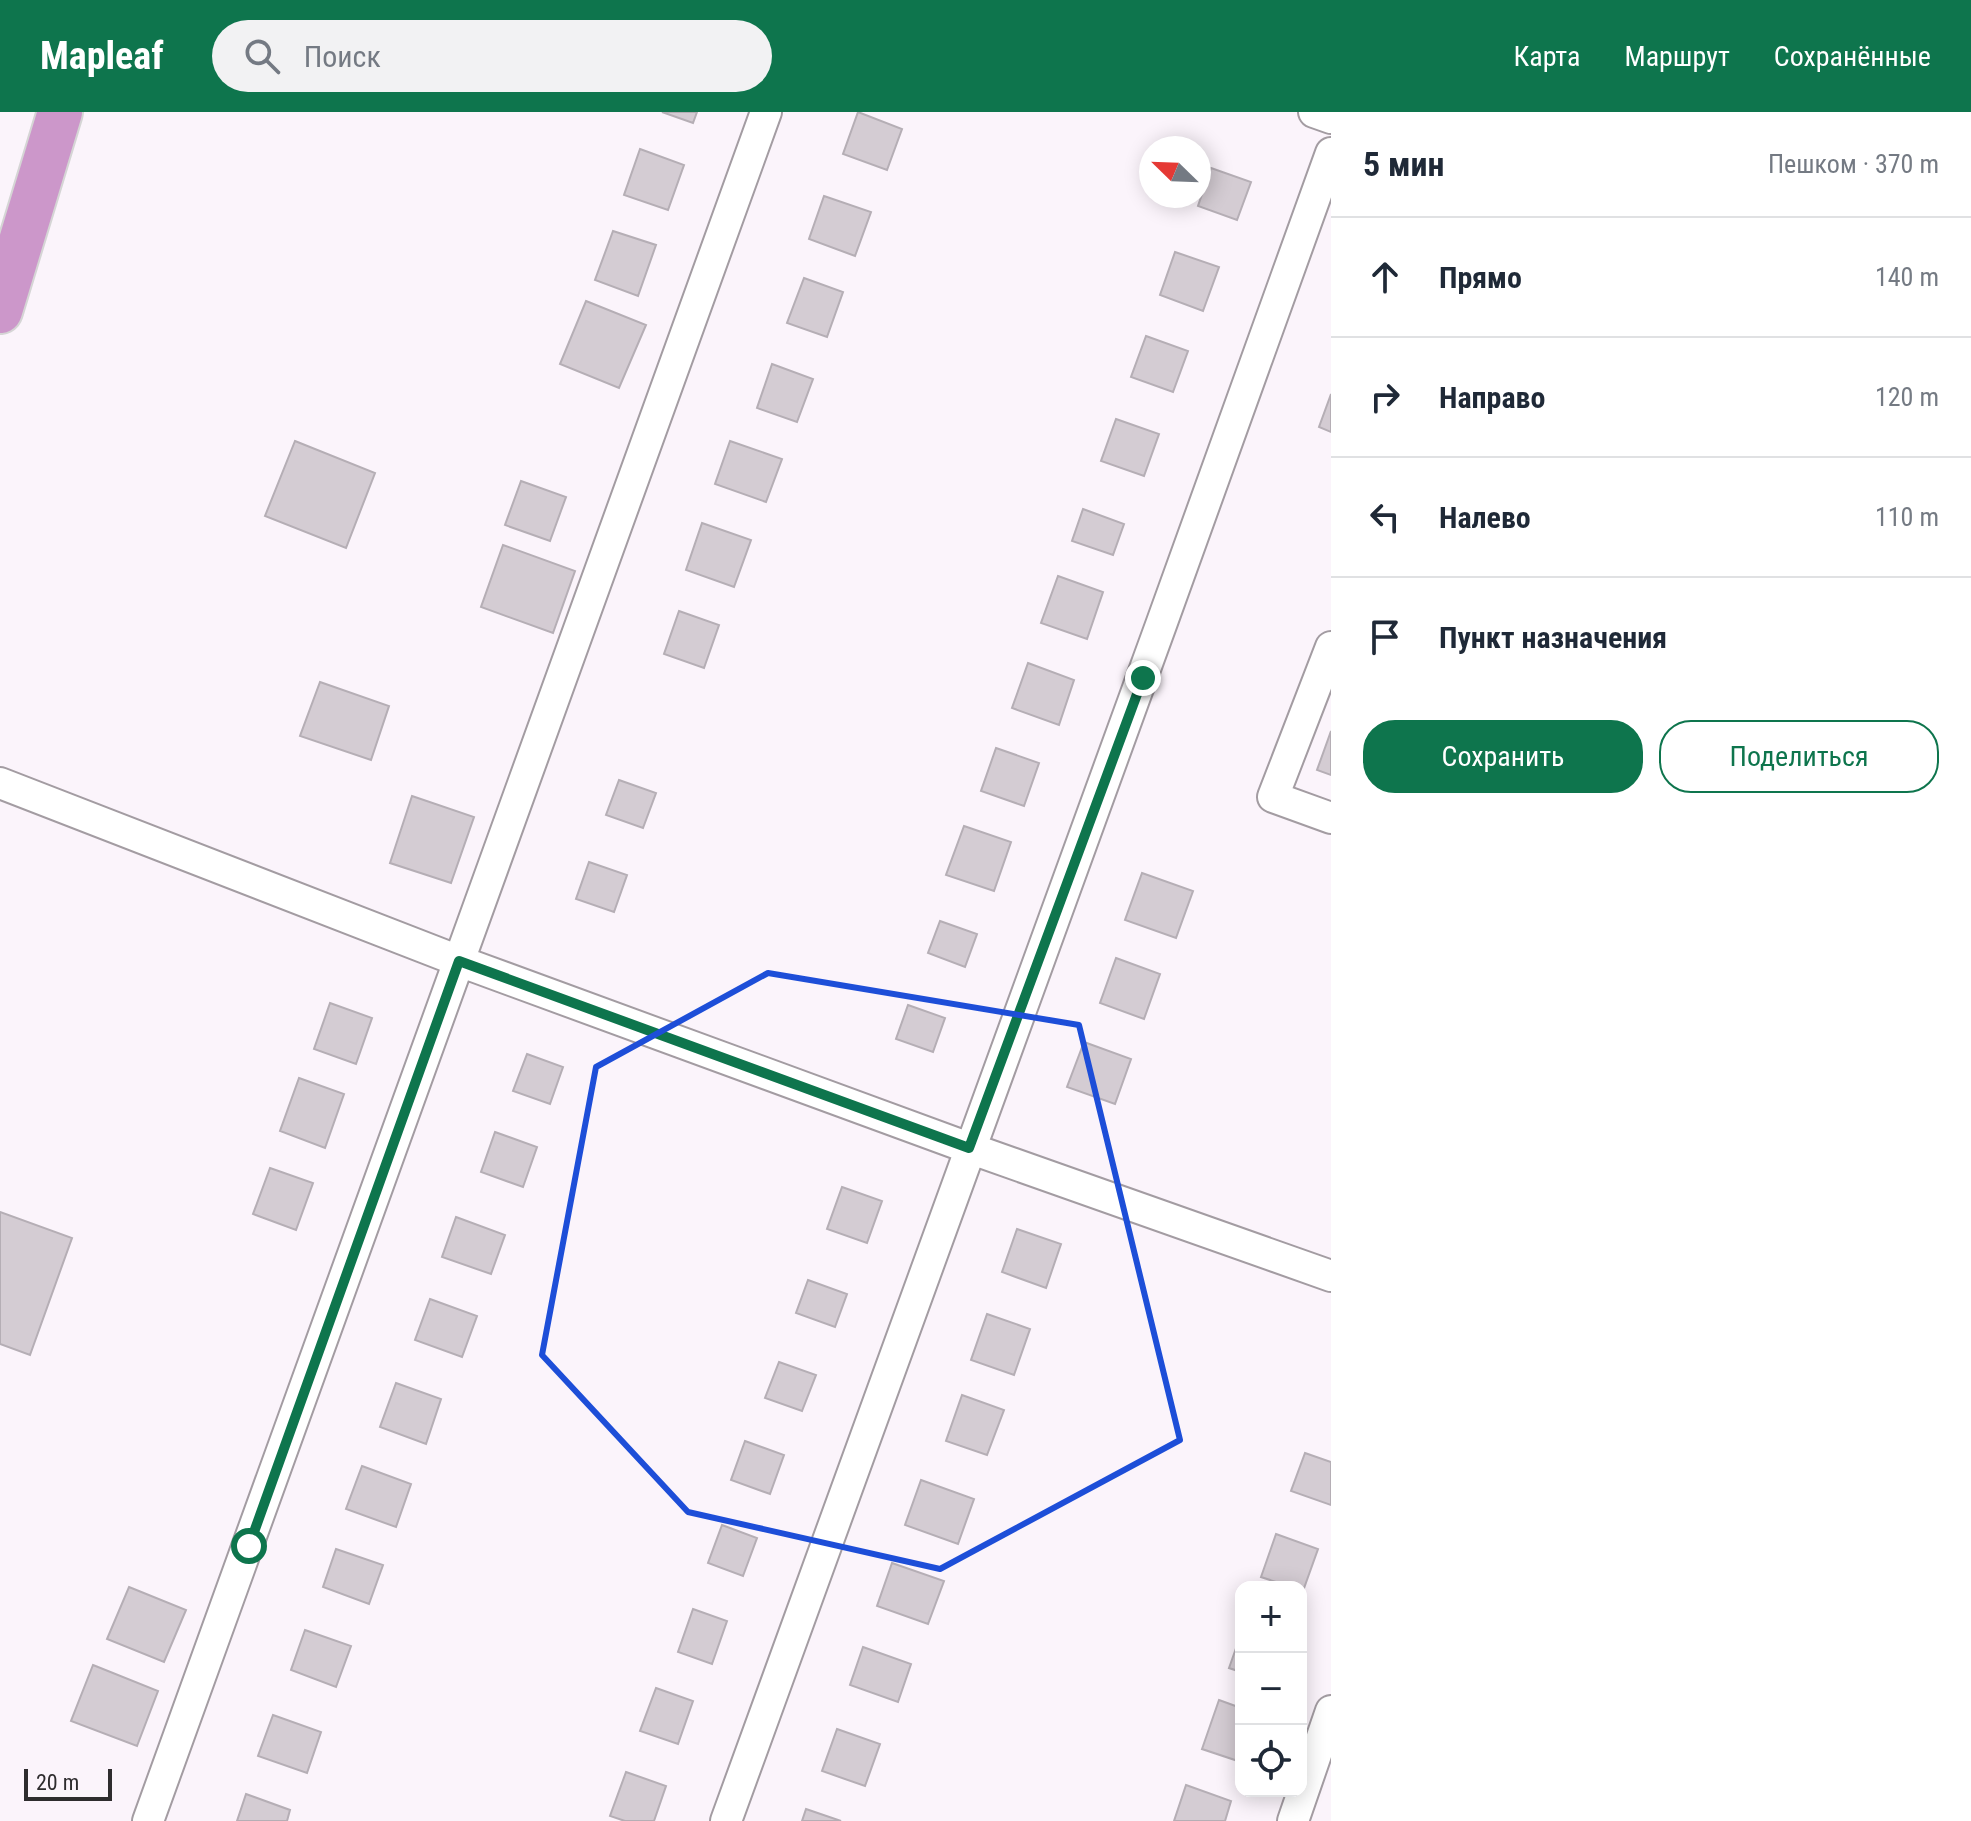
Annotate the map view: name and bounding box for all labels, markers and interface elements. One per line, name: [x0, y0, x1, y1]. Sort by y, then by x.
search box: [212, 20, 772, 92]
text: Mapleaf: [40, 34, 164, 78]
icon: search: [240, 34, 284, 78]
text: Поиск: [304, 39, 381, 74]
text: Карта: [1514, 40, 1580, 73]
text: Маршрут: [1624, 40, 1730, 73]
text: Сохранённые: [1774, 40, 1931, 73]
north arrow: [1139, 136, 1211, 208]
text: 5 мин: [1363, 144, 1445, 184]
text: Пешком · 370 m: [1768, 149, 1939, 179]
icon: ahead: [1363, 255, 1407, 299]
text: Прямо: [1439, 260, 1522, 295]
text: 140 m: [1875, 262, 1939, 292]
icon: right: [1363, 375, 1407, 419]
text: Направо: [1439, 380, 1545, 415]
text: 120 m: [1875, 382, 1939, 412]
icon: left: [1363, 495, 1407, 539]
text: Налево: [1439, 500, 1531, 535]
text: 110 m: [1875, 502, 1939, 532]
icon: arrive: [1363, 615, 1407, 659]
text: Пункт назначения: [1439, 620, 1667, 655]
route end: [1125, 660, 1161, 696]
button: Сохранить: [1363, 720, 1643, 793]
button: Поделиться: [1659, 720, 1939, 793]
route start: [231, 1528, 267, 1564]
map controls: [1235, 1581, 1307, 1797]
button: +: [1235, 1581, 1307, 1653]
button: −: [1235, 1653, 1307, 1725]
button: locate: [1235, 1725, 1307, 1797]
scale bar: [24, 1765, 112, 1801]
text: 20 m: [36, 1770, 79, 1795]

